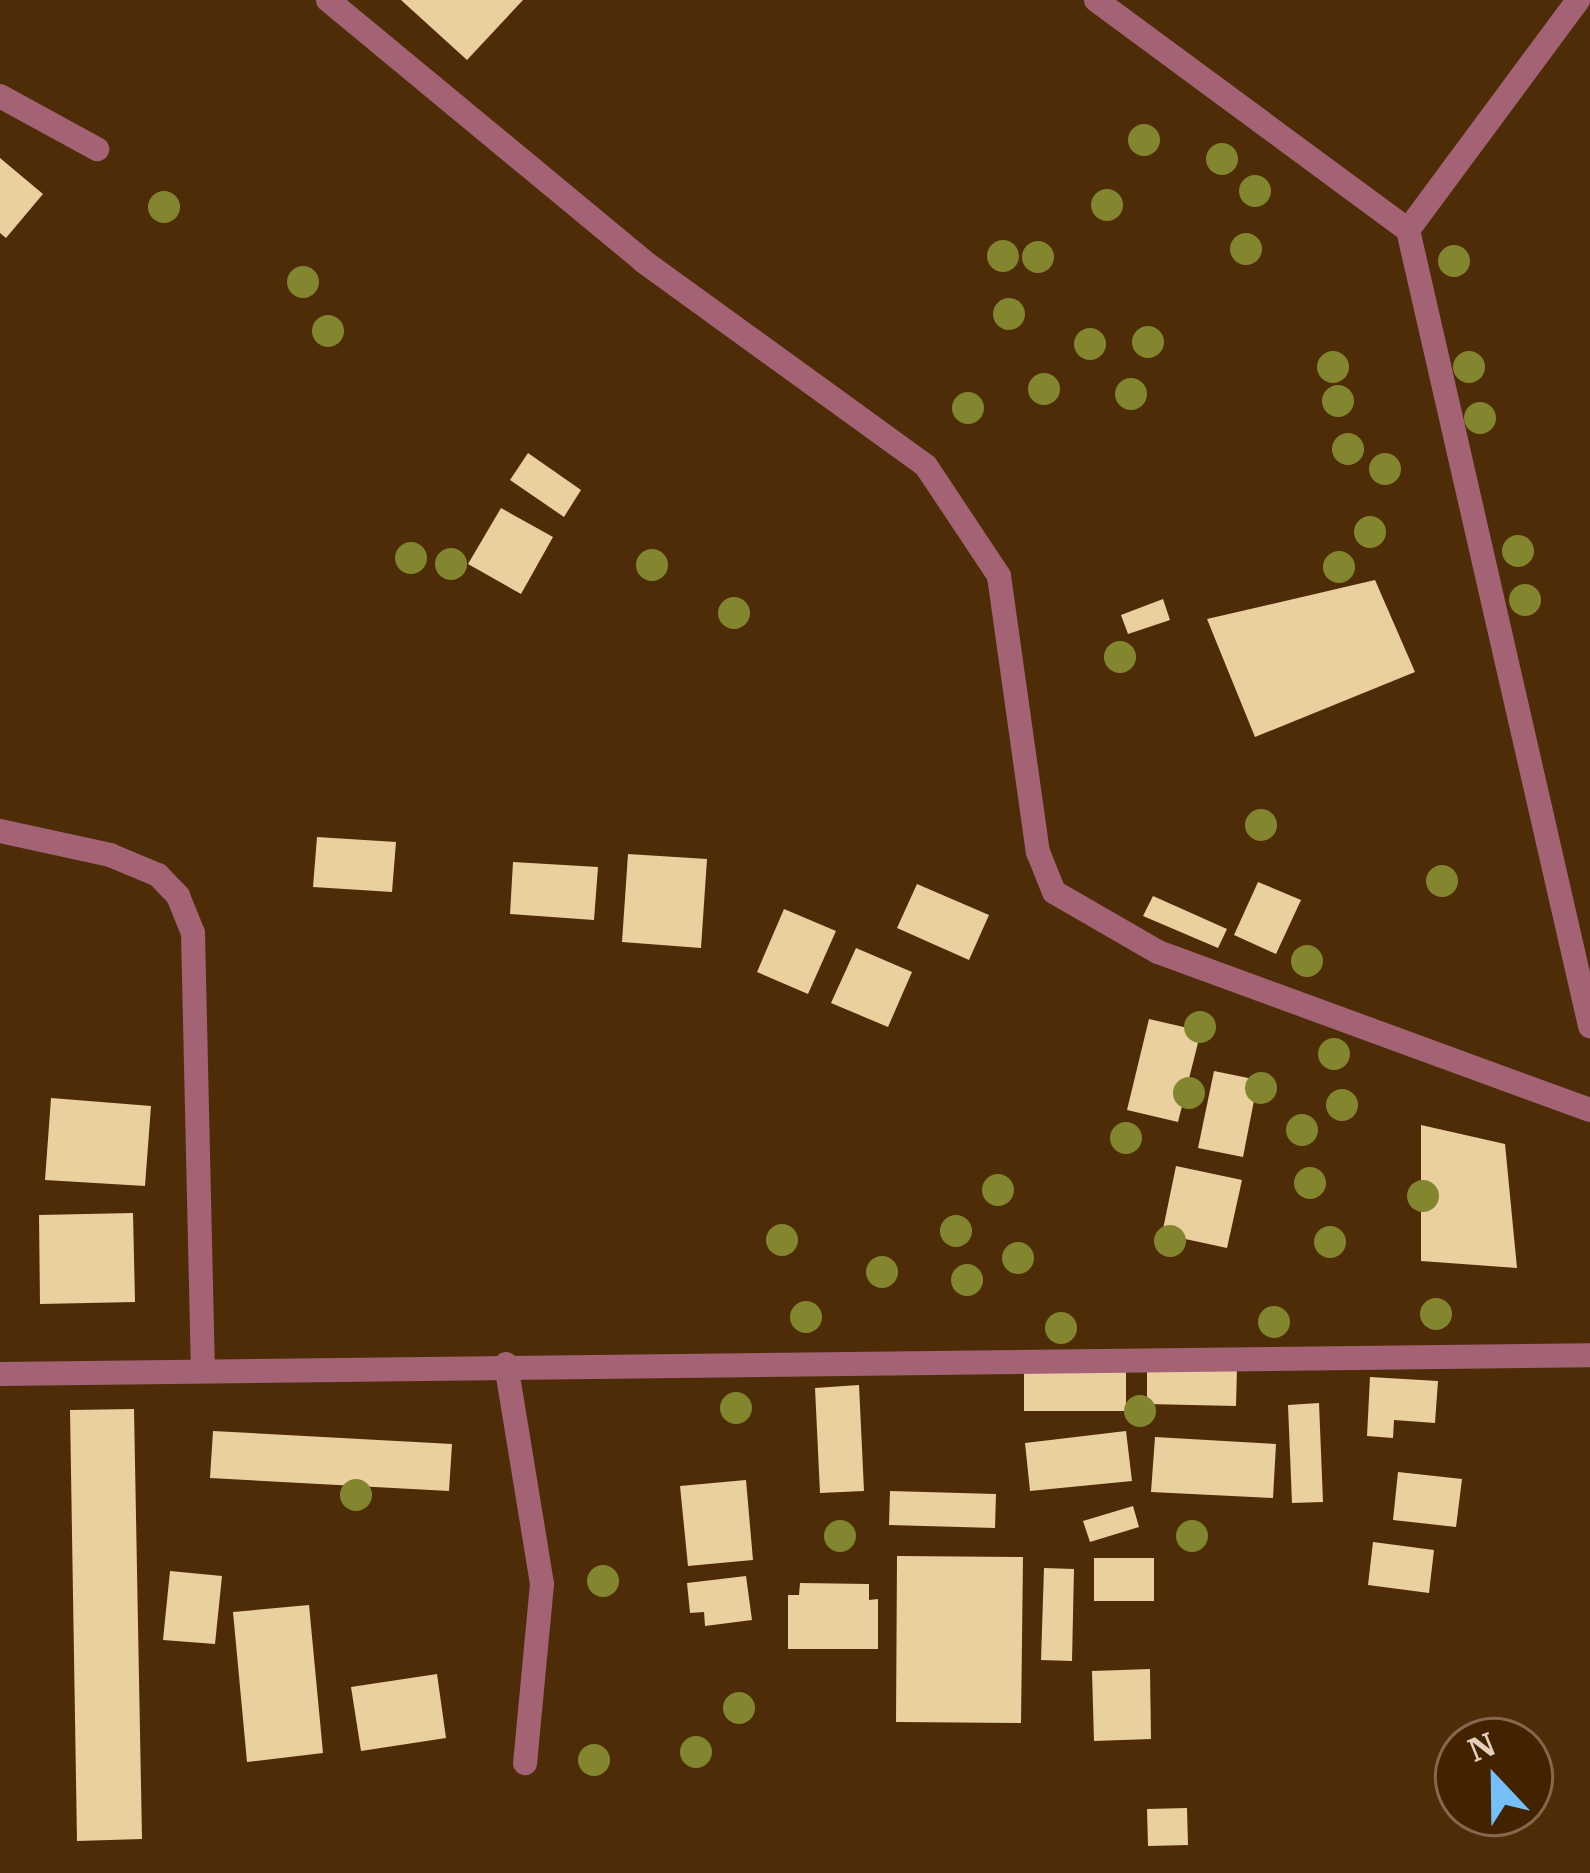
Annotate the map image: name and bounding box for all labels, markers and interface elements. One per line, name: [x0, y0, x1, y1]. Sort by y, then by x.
north arrow: [1434, 1717, 1554, 1837]
text: N: [1461, 1721, 1502, 1771]

